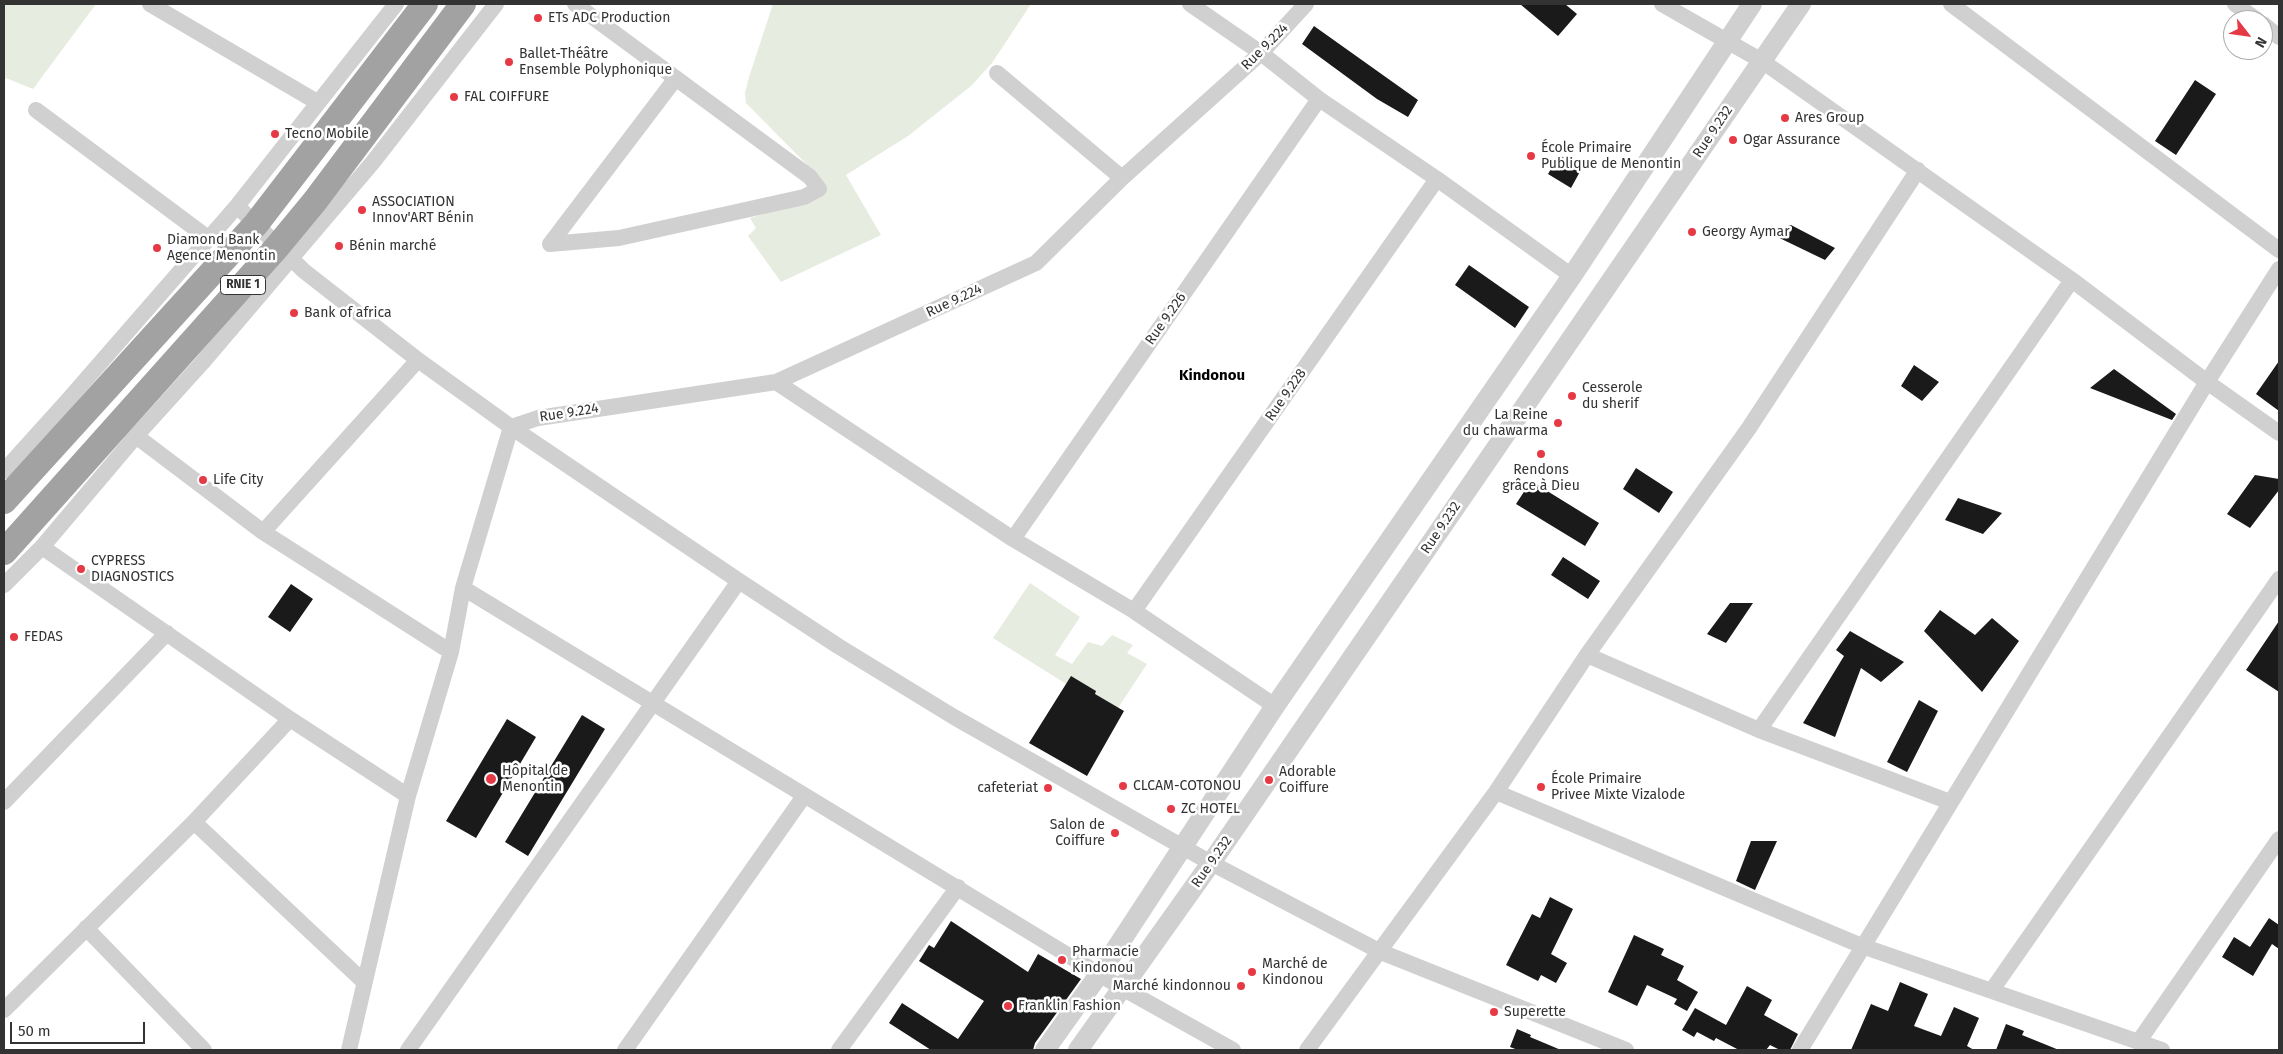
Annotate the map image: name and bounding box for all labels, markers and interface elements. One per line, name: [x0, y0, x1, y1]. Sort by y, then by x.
place label: ETs ADC Production: [548, 10, 670, 26]
north arrow: [2223, 10, 2273, 60]
marker: ETs ADC Production: [532, 12, 544, 24]
street label: Rue 9.224: [1238, 20, 1292, 74]
text: N: [2251, 34, 2270, 51]
place label: Ballet-Théâtre Ensemble Polyphonique: [519, 46, 672, 78]
marker: Ballet-Théâtre Ensemble Polyphonique: [503, 56, 515, 68]
place label: FAL COIFFURE: [464, 89, 549, 105]
marker: FAL COIFFURE: [448, 91, 460, 103]
street label: Rue 9.232: [1689, 103, 1737, 161]
place label: Ares Group: [1795, 110, 1864, 126]
marker: Ares Group: [1779, 112, 1791, 124]
place label: Tecno Mobile: [285, 126, 369, 142]
marker: Tecno Mobile: [269, 128, 281, 140]
place label: Ogar Assurance: [1743, 132, 1840, 148]
marker: Ogar Assurance: [1727, 134, 1739, 146]
place label: École Primaire Publique de Menontin: [1541, 140, 1681, 172]
marker: École Primaire Publique de Menontin: [1525, 150, 1537, 162]
place label: ASSOCIATION Innov'ART Bénin: [372, 194, 474, 226]
marker: ASSOCIATION Innov'ART Bénin: [356, 204, 368, 216]
place label: Georgy Aymar: [1702, 224, 1790, 240]
marker: Georgy Aymar: [1686, 226, 1698, 238]
place label: Diamond Bank Agence Menontin: [167, 232, 276, 264]
place label: Bénin marché: [349, 238, 436, 254]
marker: Bénin marché: [333, 240, 345, 252]
marker: Diamond Bank Agence Menontin: [151, 242, 163, 254]
road number: RNIE 1: [220, 276, 266, 294]
street label: Rue 9.224: [923, 281, 985, 321]
street label: Rue 9.226: [1142, 290, 1190, 348]
place label: Bank of africa: [304, 305, 392, 321]
marker: Bank of africa: [288, 307, 300, 319]
street label: Rue 9.228: [1262, 366, 1310, 424]
district label: Kindonou: [1179, 367, 1245, 385]
place label: Cesserole du sherif: [1582, 380, 1643, 412]
marker: Cesserole du sherif: [1566, 390, 1578, 402]
street label: Rue 9.224: [538, 400, 600, 426]
place label: La Reine du chawarma: [1463, 407, 1548, 440]
marker: La Reine du chawarma: [1552, 417, 1564, 429]
marker: Rendons grâce à Dieu: [1535, 448, 1547, 460]
place label: Rendons grâce à Dieu: [1502, 462, 1580, 494]
place label: Life City: [213, 472, 263, 488]
marker: Life City: [197, 474, 209, 486]
street label: Rue 9.232: [1417, 499, 1465, 557]
place label: CYPRESS DIAGNOSTICS: [91, 553, 174, 586]
marker: CYPRESS DIAGNOSTICS: [75, 563, 87, 575]
place label: FEDAS: [24, 629, 63, 645]
marker: FEDAS: [8, 631, 20, 643]
place label: Hôpital de Menontin: [502, 763, 568, 796]
place label: Adorable Coiffure: [1279, 764, 1336, 796]
place label: École Primaire Privee Mixte Vizalode: [1551, 771, 1685, 804]
marker: Hôpital de Menontin: [484, 772, 498, 786]
marker: Adorable Coiffure: [1263, 774, 1275, 786]
place label: CLCAM-COTONOU: [1133, 778, 1241, 794]
place label: cafeteriat: [977, 780, 1038, 796]
marker: CLCAM-COTONOU: [1117, 780, 1129, 792]
marker: École Primaire Privee Mixte Vizalode: [1535, 781, 1547, 793]
marker: cafeteriat: [1042, 782, 1054, 794]
place label: ZC HOTEL: [1181, 801, 1240, 817]
marker: ZC HOTEL: [1165, 803, 1177, 815]
place label: Salon de Coiffure: [1050, 817, 1105, 850]
marker: Salon de Coiffure: [1109, 827, 1121, 839]
street label: Rue 9.232: [1188, 833, 1236, 891]
place label: Pharmacie Kindonou: [1072, 944, 1139, 976]
marker: Pharmacie Kindonou: [1056, 954, 1068, 966]
place label: Marché de Kindonou: [1262, 956, 1328, 989]
marker: Marché de Kindonou: [1246, 966, 1258, 978]
place label: Marché kindonnou: [1113, 978, 1231, 994]
marker: Marché kindonnou: [1235, 980, 1247, 992]
place label: Franklin Fashion: [1018, 998, 1121, 1014]
marker: Franklin Fashion: [1002, 1000, 1014, 1012]
place label: Superette: [1504, 1004, 1566, 1020]
marker: Superette: [1488, 1006, 1500, 1018]
scale bar: [12, 1012, 148, 1044]
text: 50 m: [18, 1022, 51, 1040]

